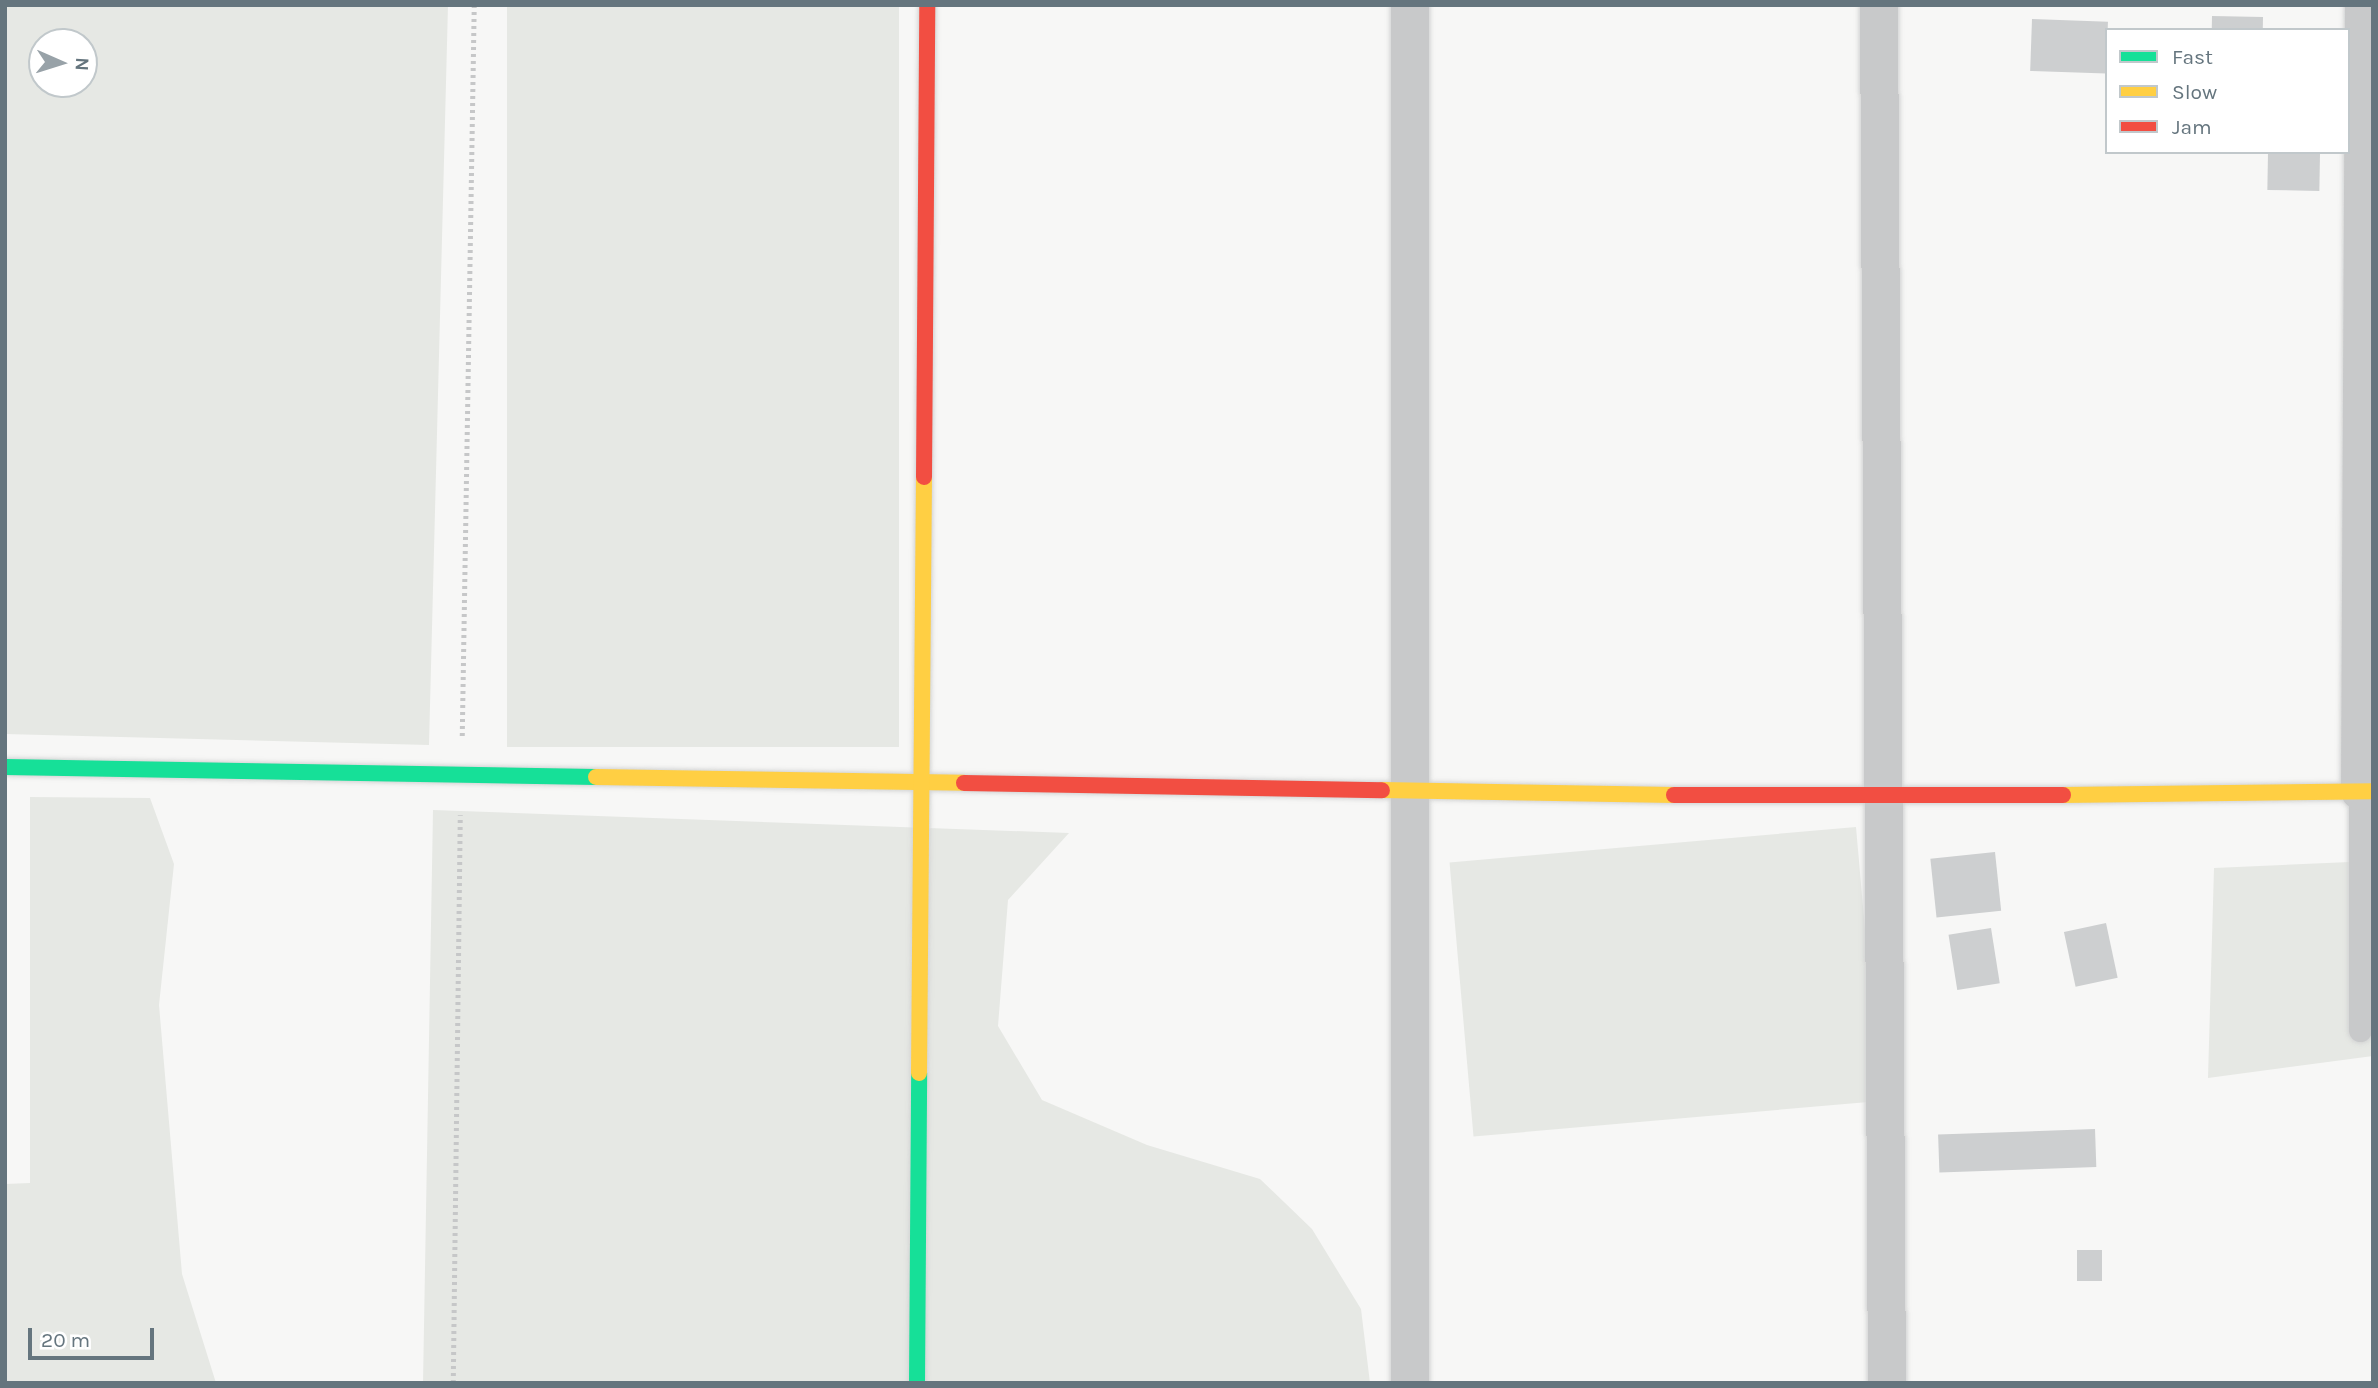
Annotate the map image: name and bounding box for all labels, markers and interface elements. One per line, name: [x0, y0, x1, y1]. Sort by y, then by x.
north arrow: [28, 28, 98, 98]
legend: [2105, 28, 2350, 154]
text: Fast: [2172, 45, 2213, 69]
text: N: [71, 57, 93, 71]
text: Slow: [2172, 80, 2217, 104]
text: Jam: [2172, 115, 2212, 139]
scale bar: [32, 1314, 158, 1358]
text: 20 m: [41, 1328, 90, 1352]

